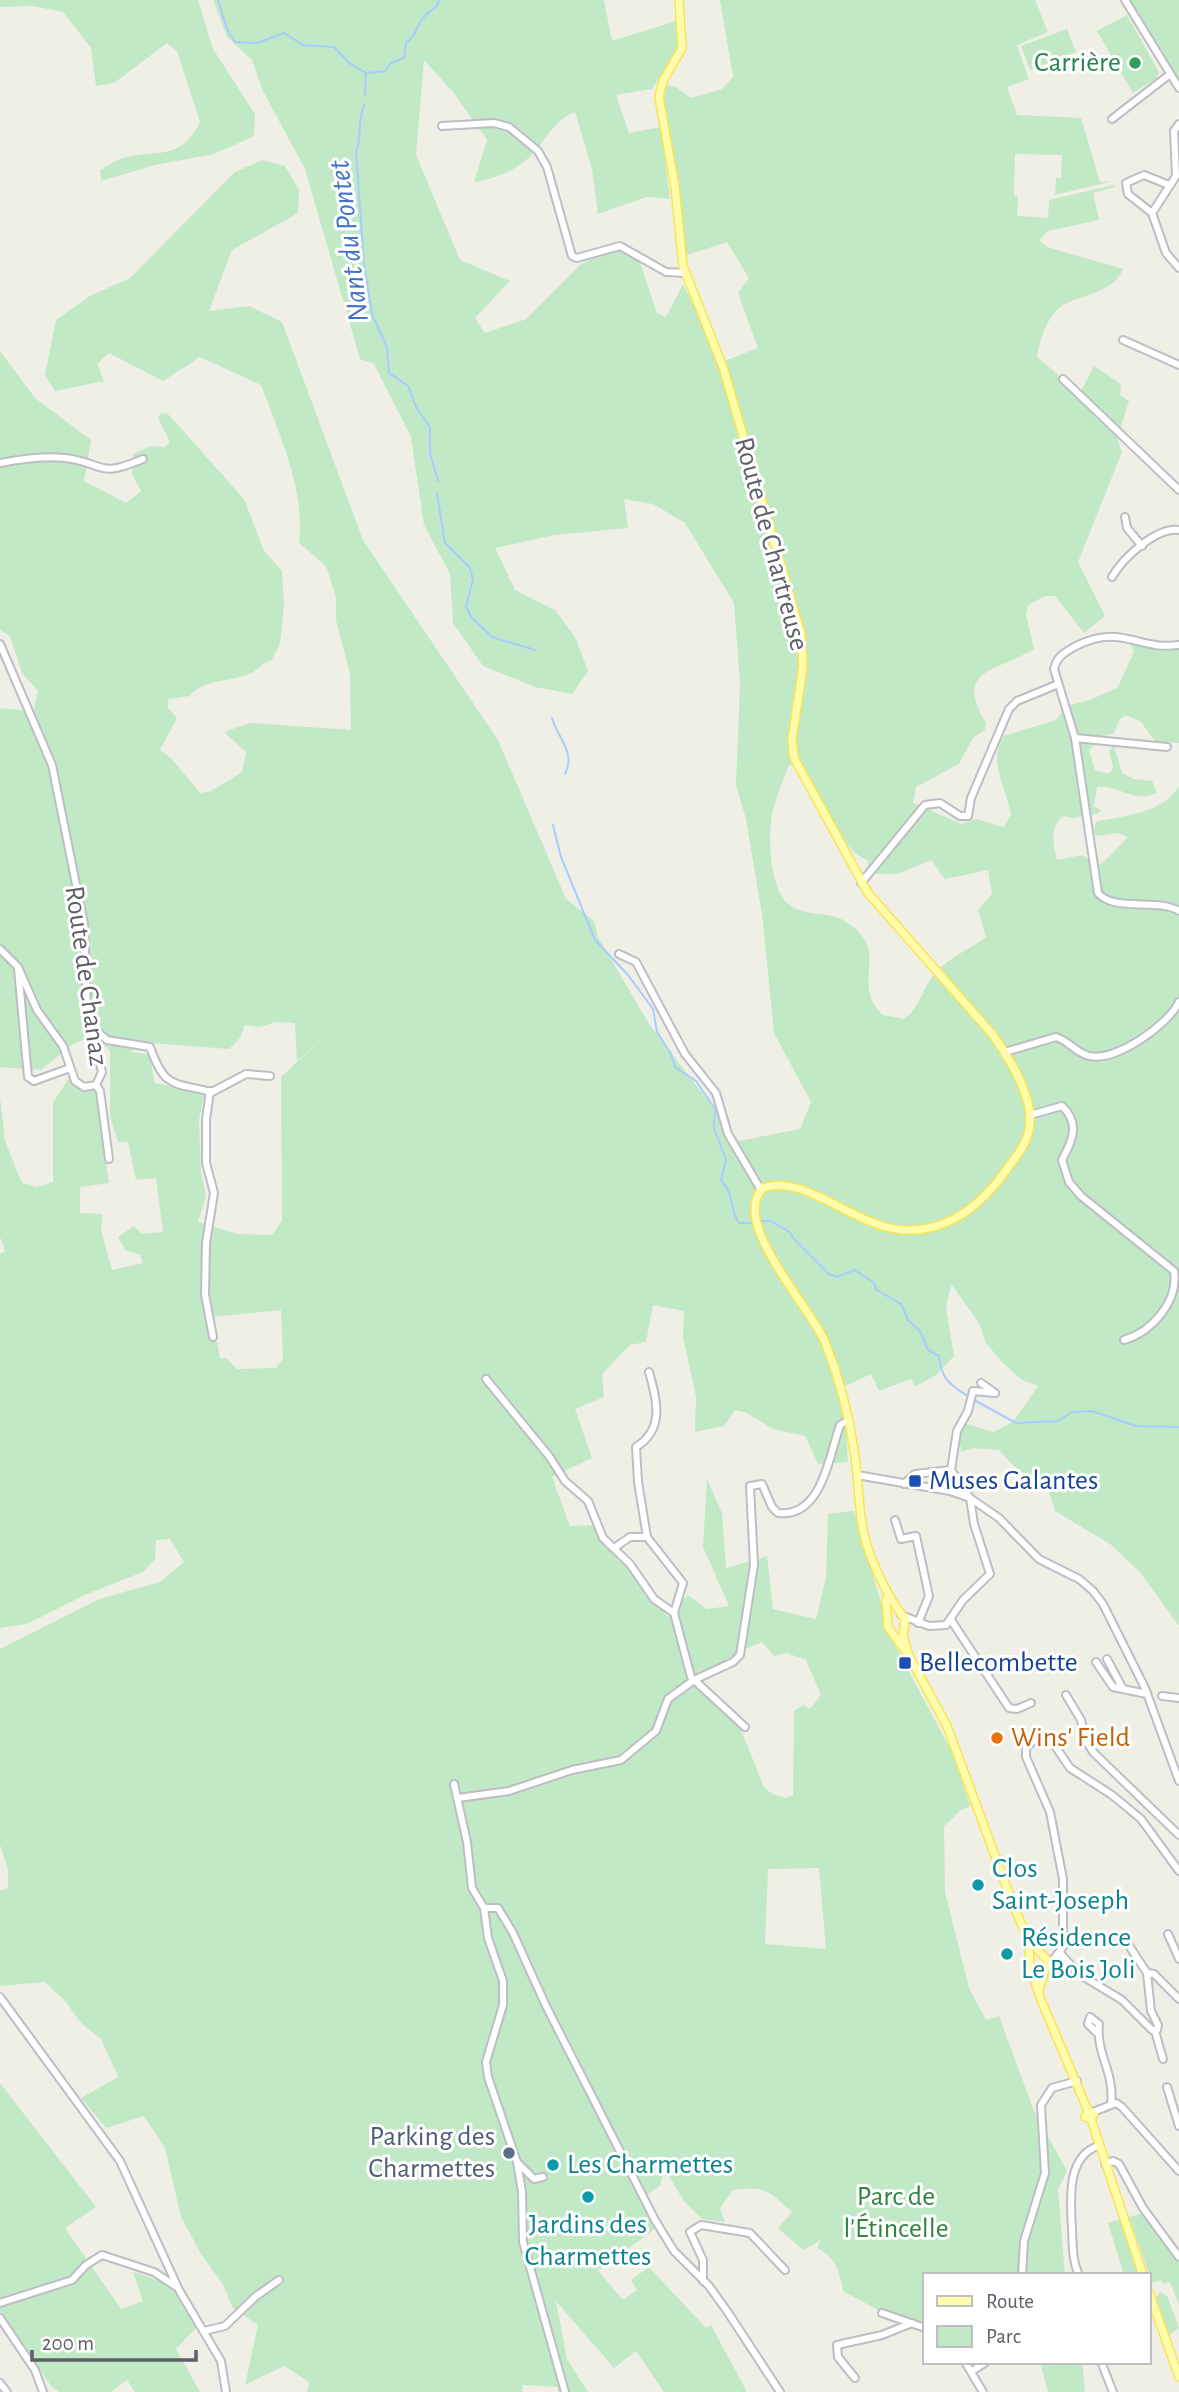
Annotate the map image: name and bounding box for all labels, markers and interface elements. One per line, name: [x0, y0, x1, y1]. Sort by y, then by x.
place label: Carrière: [1034, 49, 1121, 77]
marker: Carrière: [1127, 55, 1143, 71]
water label: Nant du Pontet: [324, 158, 374, 324]
street label: Route de Chartreuse: [729, 434, 813, 654]
street label: Route de Chanaz: [60, 884, 112, 1068]
place label: Muses Galantes: [929, 1467, 1098, 1495]
marker: Muses Galantes: [907, 1473, 923, 1489]
place label: Bellecombette: [919, 1649, 1078, 1677]
marker: Bellecombette: [897, 1655, 913, 1671]
place label: Wins' Field: [1011, 1724, 1130, 1752]
marker: Wins' Field: [989, 1730, 1005, 1746]
place label: Clos Saint-Joseph: [992, 1855, 1129, 1915]
marker: Clos Saint-Joseph: [970, 1877, 986, 1893]
place label: Résidence Le Bois Joli: [1021, 1924, 1136, 1984]
marker: Résidence Le Bois Joli: [999, 1946, 1015, 1962]
place label: Parking des Charmettes: [368, 2123, 495, 2183]
marker: Parking des Charmettes: [501, 2145, 517, 2161]
place label: Les Charmettes: [567, 2151, 733, 2179]
marker: Les Charmettes: [545, 2157, 561, 2173]
park label: Parc de l'Étincelle: [843, 2183, 949, 2243]
marker: Jardins des Charmettes: [580, 2189, 596, 2205]
place label: Jardins des Charmettes: [525, 2211, 651, 2271]
legend: [923, 2273, 1151, 2364]
text: Route: [986, 2291, 1034, 2312]
scale bar: [32, 2318, 196, 2362]
text: Parc: [986, 2326, 1021, 2347]
text: 200 m: [42, 2333, 94, 2354]

